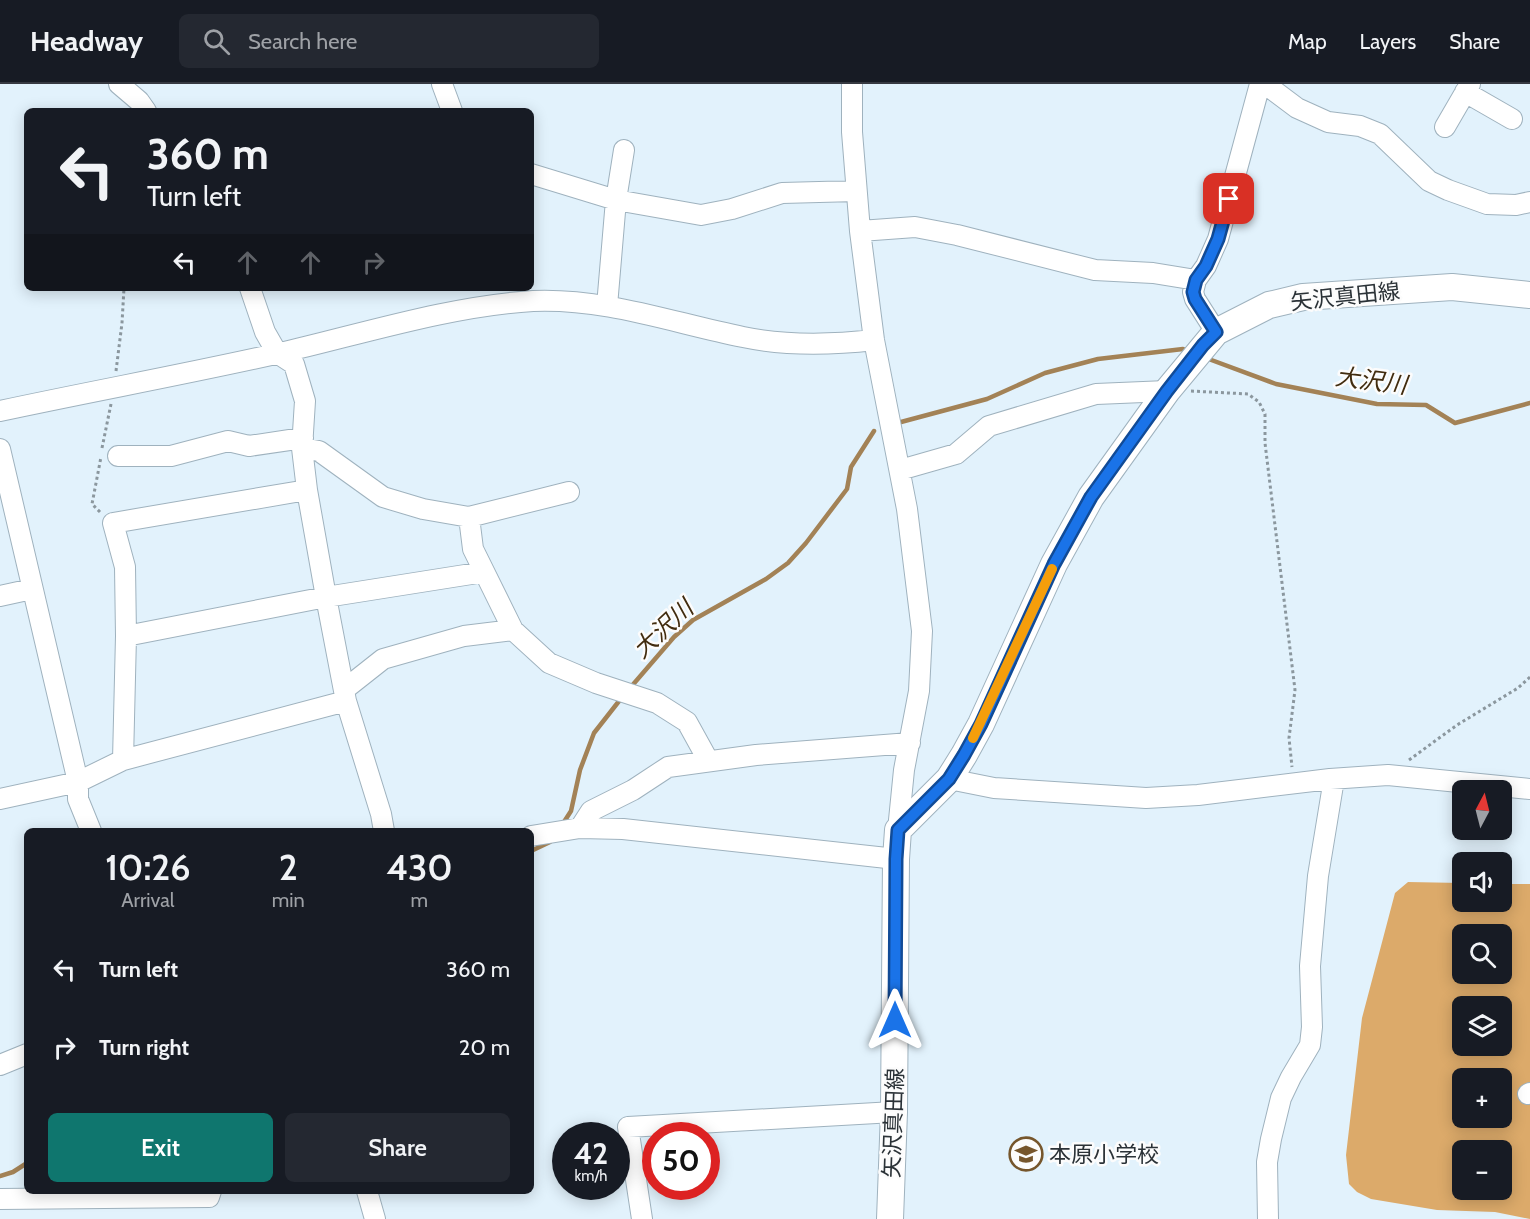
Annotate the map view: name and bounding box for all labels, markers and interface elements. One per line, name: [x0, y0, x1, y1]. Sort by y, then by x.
search box: [179, 14, 599, 68]
text: Headway: [30, 24, 143, 58]
icon: search: [200, 25, 233, 58]
text: Search here: [248, 28, 357, 55]
text: Map: [1288, 29, 1327, 54]
text: Layers: [1360, 29, 1416, 54]
text: Share: [1449, 29, 1500, 54]
text: 360 m: [147, 128, 269, 180]
icon: left: [48, 132, 126, 210]
pin: [1203, 173, 1254, 224]
text: Turn left: [147, 180, 241, 213]
icon: arrive: [1212, 182, 1245, 215]
icon: left: [168, 246, 201, 279]
icon: ahead: [231, 246, 264, 279]
icon: ahead: [294, 246, 327, 279]
icon: right: [357, 246, 390, 279]
street label: 矢沢真田線: [1289, 277, 1401, 316]
water label: 大沢川: [1334, 362, 1412, 400]
water label: 大沢川: [626, 591, 701, 664]
north arrow: [1452, 780, 1512, 840]
map controls: [1452, 780, 1512, 1200]
text: 10:26: [105, 845, 190, 889]
text: 2: [279, 845, 298, 889]
text: 430: [386, 845, 453, 889]
button: sound: [1452, 852, 1512, 912]
text: Arrival: [121, 888, 175, 912]
text: min: [272, 888, 305, 912]
text: m: [411, 888, 428, 912]
button: search: [1452, 924, 1512, 984]
icon: left: [48, 953, 81, 986]
text: Turn left: [99, 956, 178, 983]
text: 360 m: [446, 956, 510, 983]
position arrow: [863, 988, 927, 1052]
button: layers: [1452, 996, 1512, 1056]
icon: right: [48, 1031, 81, 1064]
text: Turn right: [99, 1034, 189, 1061]
text: 20 m: [459, 1034, 510, 1061]
street label: 矢沢真田線: [878, 1068, 909, 1178]
button: +: [1452, 1068, 1512, 1128]
button: Exit: [48, 1113, 273, 1182]
button: Share: [285, 1113, 510, 1182]
speed limit sign: 50: [642, 1122, 720, 1200]
text: 42: [574, 1135, 608, 1172]
school or university icon: 本原小学校: [1008, 1136, 1044, 1172]
button: −: [1452, 1140, 1512, 1200]
place label: 本原小学校: [1049, 1141, 1159, 1168]
text: km/h: [575, 1167, 607, 1185]

